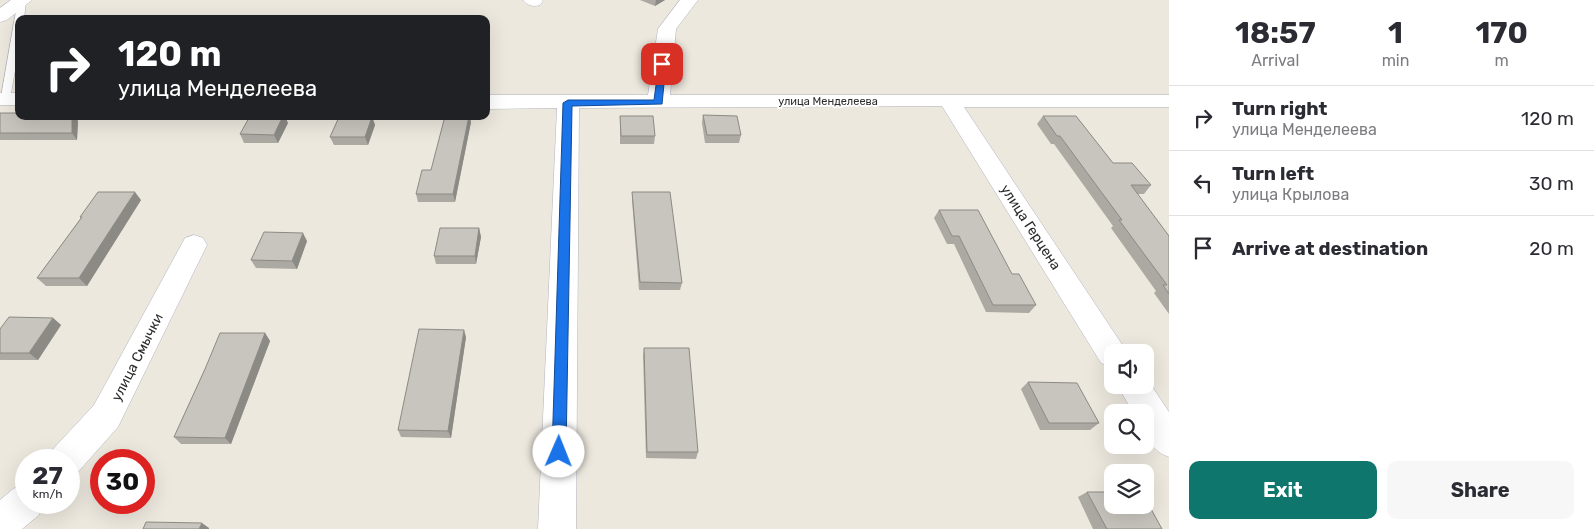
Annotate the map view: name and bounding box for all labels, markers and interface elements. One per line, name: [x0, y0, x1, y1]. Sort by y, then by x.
text: 18:57: [1235, 15, 1316, 51]
text: 1: [1388, 15, 1403, 51]
text: 170: [1475, 15, 1528, 51]
text: 120 m: [118, 33, 221, 75]
icon: right: [35, 35, 100, 100]
pin: [641, 43, 683, 85]
icon: arrive: [648, 50, 676, 78]
text: Arrival: [1251, 51, 1299, 70]
text: min: [1382, 51, 1409, 70]
text: m: [1495, 51, 1509, 70]
text: улица Менделеева: [118, 75, 317, 102]
street label: улица Менделеева: [778, 95, 878, 108]
text: Turn right: [1232, 97, 1327, 120]
icon: right: [1189, 104, 1217, 132]
text: 120 m: [1521, 107, 1574, 130]
text: улица Менделеева: [1232, 120, 1377, 139]
text: Turn left: [1232, 162, 1314, 185]
icon: left: [1189, 169, 1217, 197]
text: 30 m: [1529, 172, 1574, 195]
street label: улица Герцена: [997, 181, 1064, 273]
text: улица Крылова: [1232, 185, 1349, 204]
icon: arrive: [1189, 234, 1217, 262]
text: Arrive at destination: [1232, 237, 1428, 260]
text: 20 m: [1529, 237, 1574, 260]
street label: улица Смычки: [108, 311, 167, 404]
map controls: [1104, 344, 1154, 514]
button: sound: [1104, 344, 1154, 394]
button: search: [1104, 404, 1154, 454]
position arrow: [532, 425, 584, 477]
speed limit sign: 30: [90, 449, 155, 514]
text: 27: [32, 461, 63, 490]
button: Exit: [1189, 461, 1377, 519]
button: Share: [1387, 461, 1574, 519]
button: layers: [1104, 464, 1154, 514]
text: km/h: [33, 487, 62, 501]

